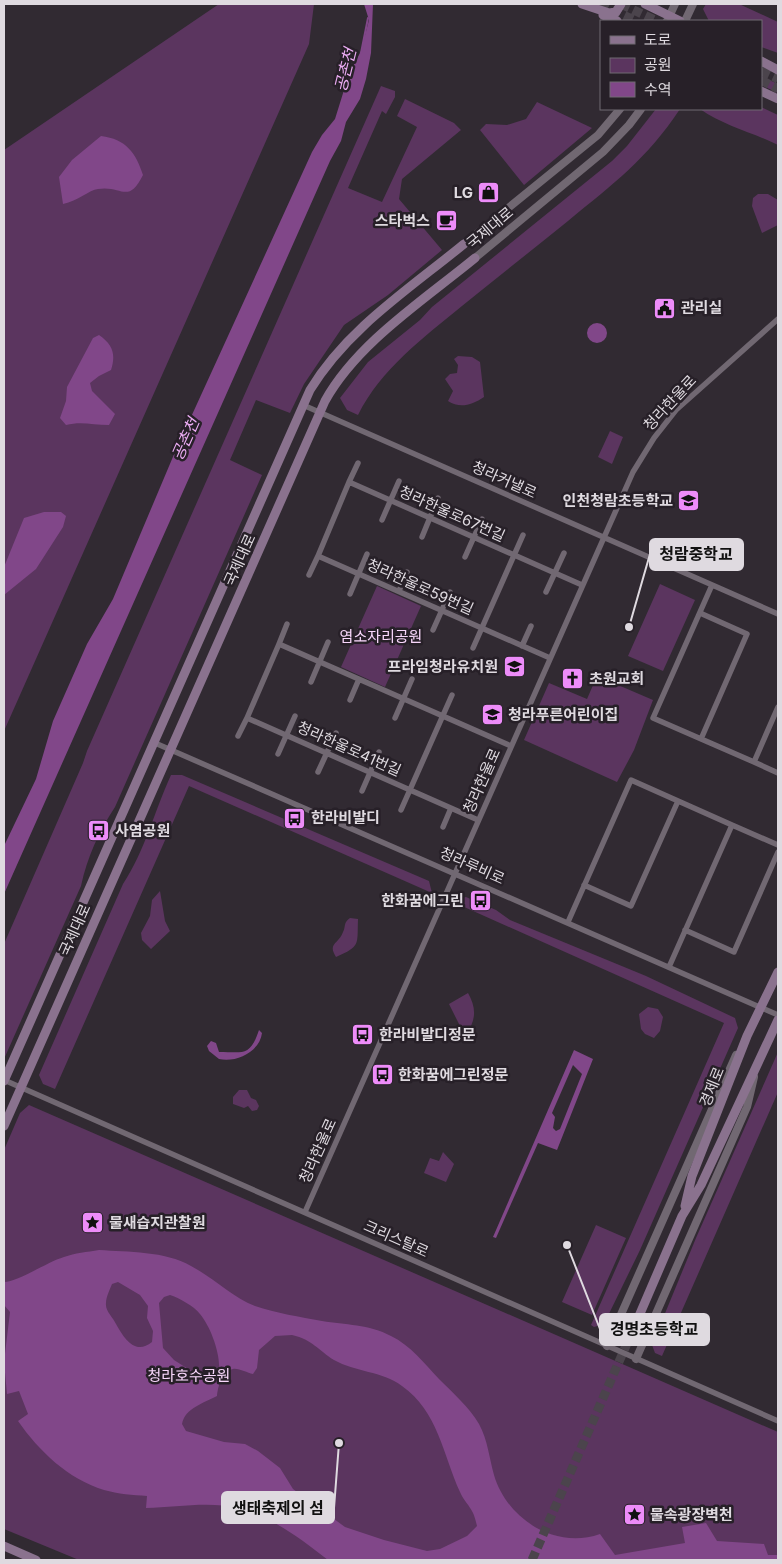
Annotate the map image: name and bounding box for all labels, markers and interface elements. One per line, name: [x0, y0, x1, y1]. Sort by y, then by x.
legend: [600, 20, 762, 110]
text: 도로: [644, 30, 672, 49]
water label: 공촌천: [330, 44, 361, 94]
text: 공원: [644, 55, 672, 74]
text: 수역: [644, 80, 672, 99]
shop icon: LG: [477, 181, 501, 205]
place label: LG: [454, 183, 473, 202]
street label: 국제대로: [462, 203, 517, 253]
cafe icon: 스타벅스: [434, 209, 458, 233]
place label: 스타벅스: [375, 211, 430, 230]
public building icon: 관리실: [653, 296, 677, 320]
place label: 관리실: [681, 298, 722, 317]
street label: 청라한울로: [639, 371, 700, 434]
water label: 공촌천: [167, 413, 204, 463]
street label: 청라커낼로: [469, 457, 540, 502]
street label: 청라한울로67번길: [396, 482, 508, 545]
school or university icon: 인천청람초등학교: [677, 489, 701, 513]
place label: 인천청람초등학교: [563, 491, 673, 510]
street label: 국제대로: [220, 531, 259, 589]
callout: 청람중학교: [650, 539, 743, 570]
text: 청람중학교: [659, 544, 733, 564]
street label: 청라한울로59번길: [364, 554, 477, 619]
park label: 염소자리공원: [340, 627, 422, 646]
school or university icon: 프라임청라유치원: [502, 655, 526, 679]
place label: 프라임청라유치원: [388, 657, 498, 676]
church icon: 초원교회: [561, 667, 585, 691]
place label: 초원교회: [589, 669, 644, 688]
school or university icon: 청라푸른어린이집: [480, 703, 504, 727]
place label: 청라푸른어린이집: [508, 705, 618, 724]
street label: 청라한울로41번길: [294, 717, 404, 780]
street label: 청라한울로: [459, 745, 504, 816]
bus stop icon: 한라비발디: [283, 806, 307, 830]
place label: 한라비발디: [311, 808, 380, 827]
bus stop icon: 사염공원: [87, 819, 111, 843]
place label: 사염공원: [115, 821, 170, 840]
street label: 청라루비로: [437, 843, 508, 888]
bus stop icon: 한화꿈에그린: [468, 889, 492, 913]
place label: 한화꿈에그린: [381, 891, 464, 910]
street label: 국제대로: [55, 901, 94, 959]
bus stop icon: 한라비발디정문: [351, 1023, 375, 1047]
place label: 한라비발디정문: [379, 1025, 476, 1044]
bus stop icon: 한화꿈에그린정문: [370, 1063, 394, 1087]
street label: 경제로: [695, 1064, 728, 1110]
place label: 한화꿈에그린정문: [398, 1065, 509, 1084]
street label: 청라한울로: [295, 1115, 340, 1186]
place icon: 물새습지관찰원: [81, 1211, 105, 1235]
place label: 물새습지관찰원: [109, 1213, 206, 1232]
street label: 크리스탈로: [361, 1216, 432, 1261]
callout: 경명초등학교: [600, 1314, 709, 1345]
text: 경명초등학교: [610, 1319, 698, 1339]
park label: 청라호수공원: [148, 1366, 230, 1385]
callout: 생태축제의 섬: [222, 1492, 334, 1523]
text: 생태축제의 섬: [232, 1498, 324, 1518]
place icon: 물속광장벽천: [622, 1503, 646, 1527]
place label: 물속광장벽천: [650, 1505, 733, 1524]

